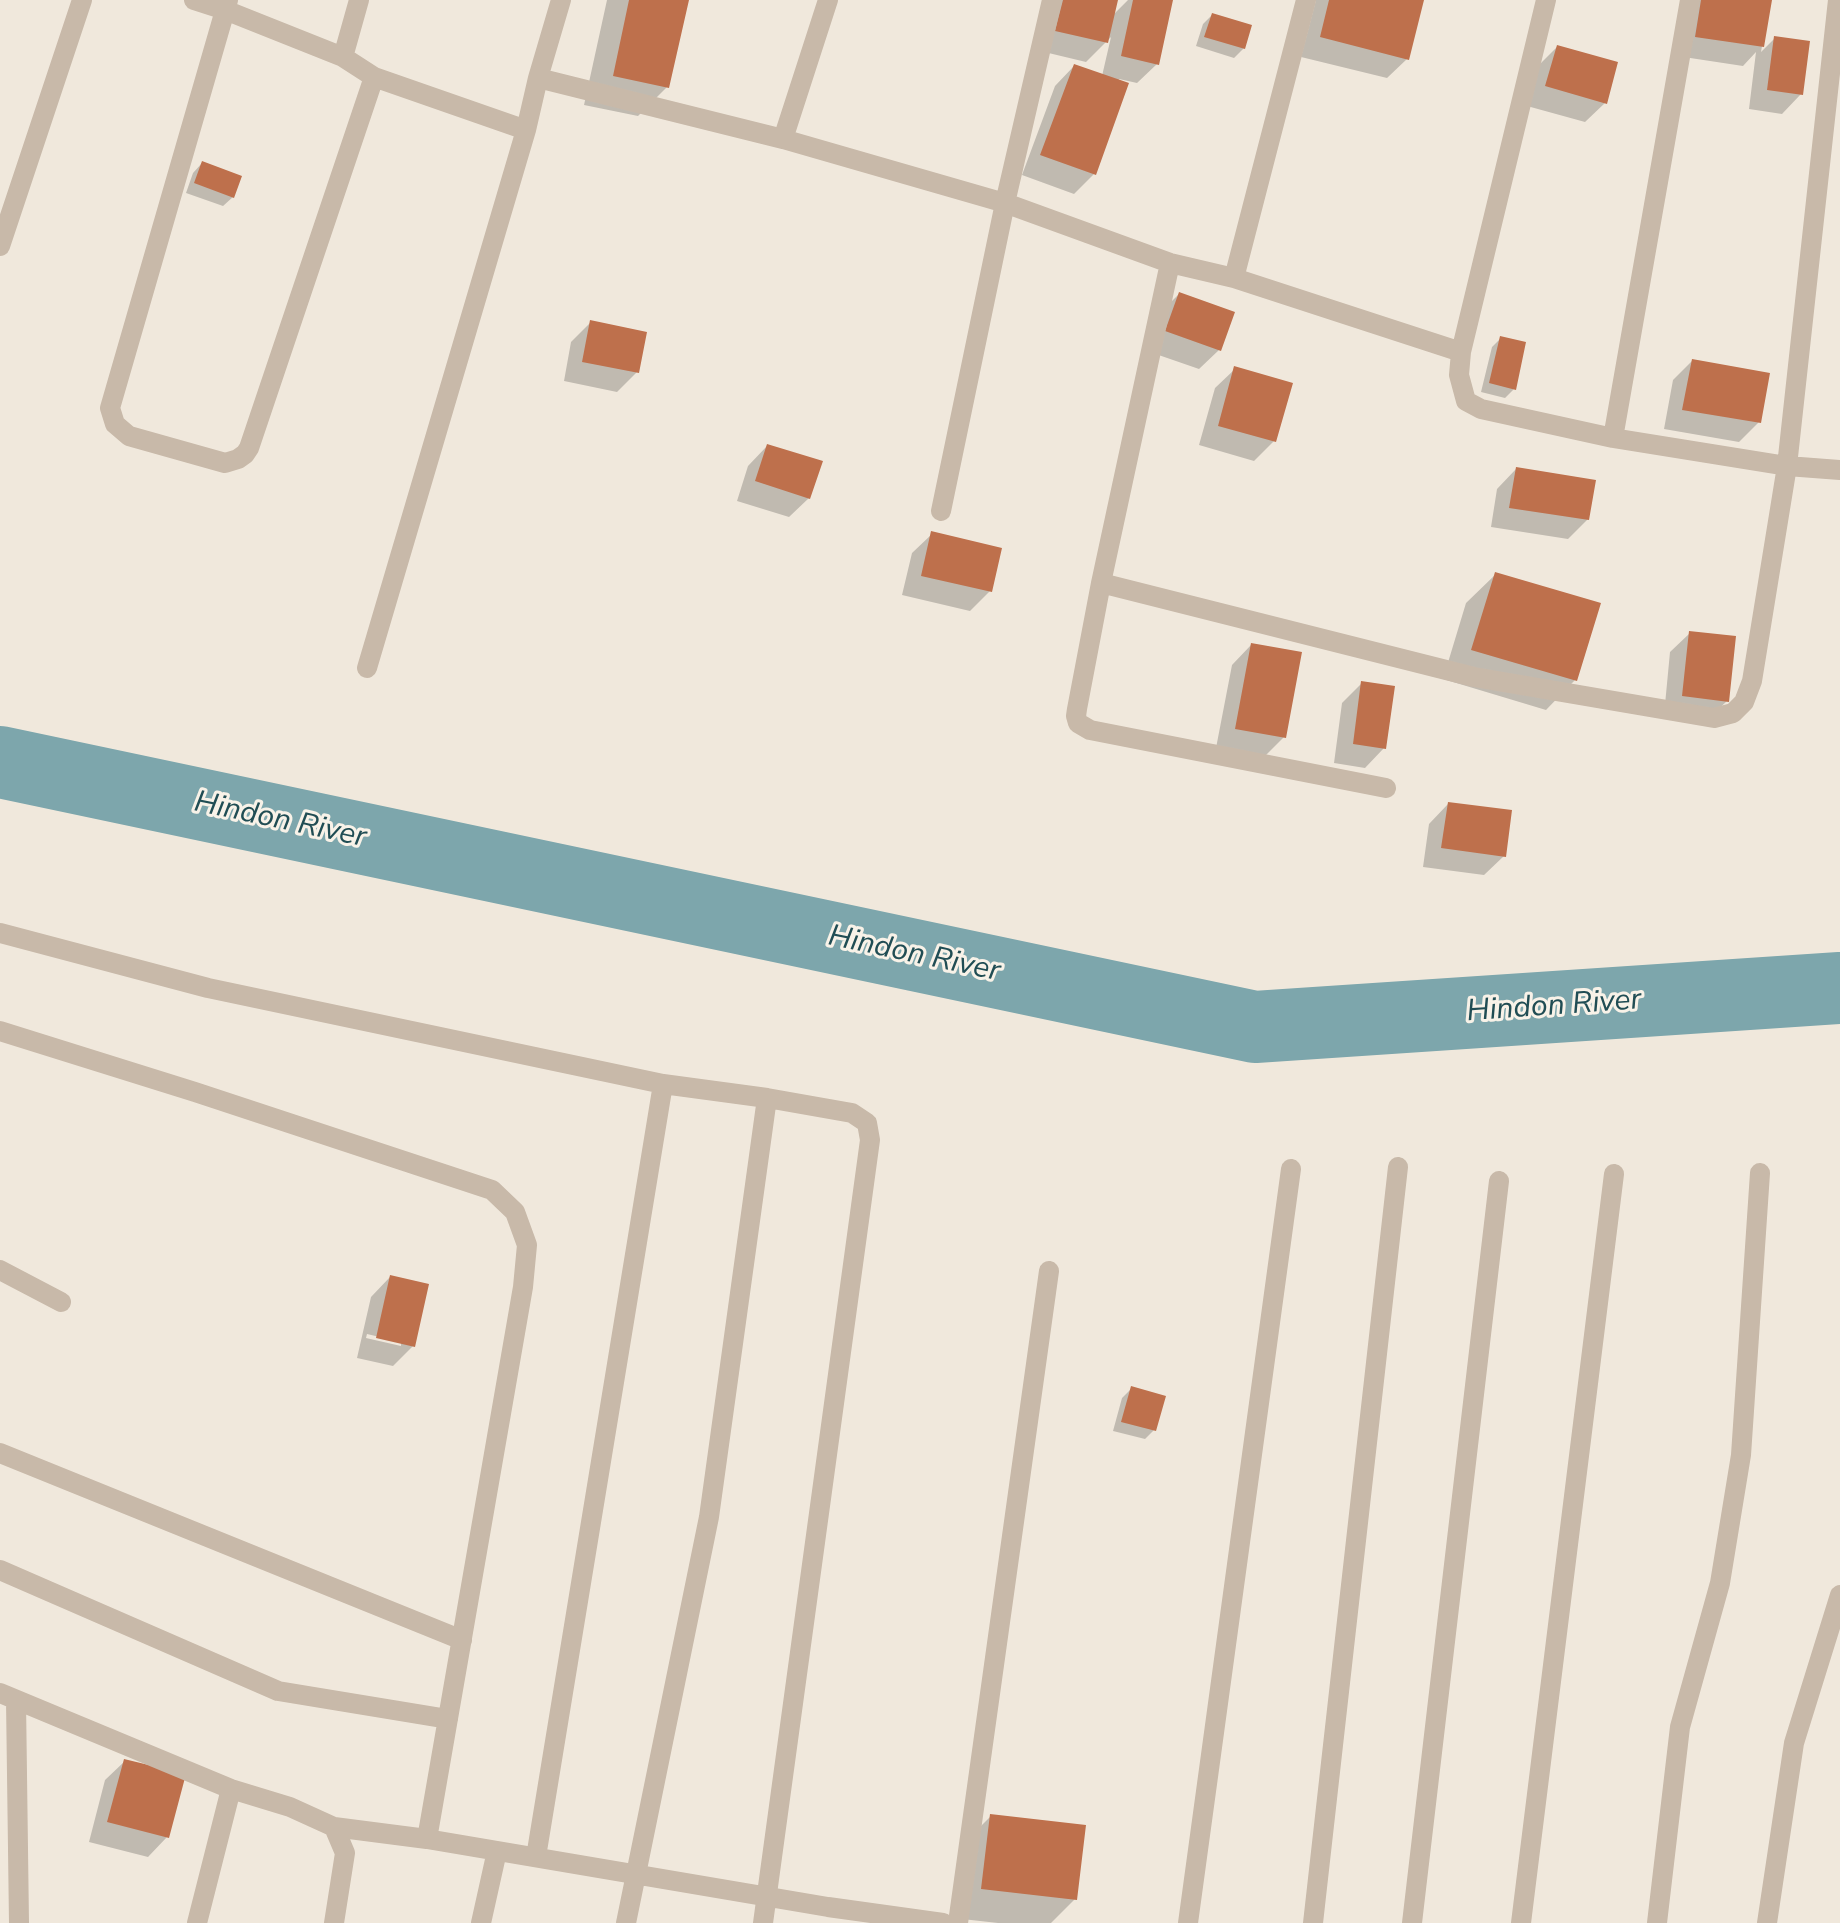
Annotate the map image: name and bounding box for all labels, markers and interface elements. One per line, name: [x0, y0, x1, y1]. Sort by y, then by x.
water label: Hindon River: [191, 785, 369, 857]
water label: Hindon River: [825, 919, 1003, 991]
water label: Hindon River: [1466, 983, 1642, 1031]

